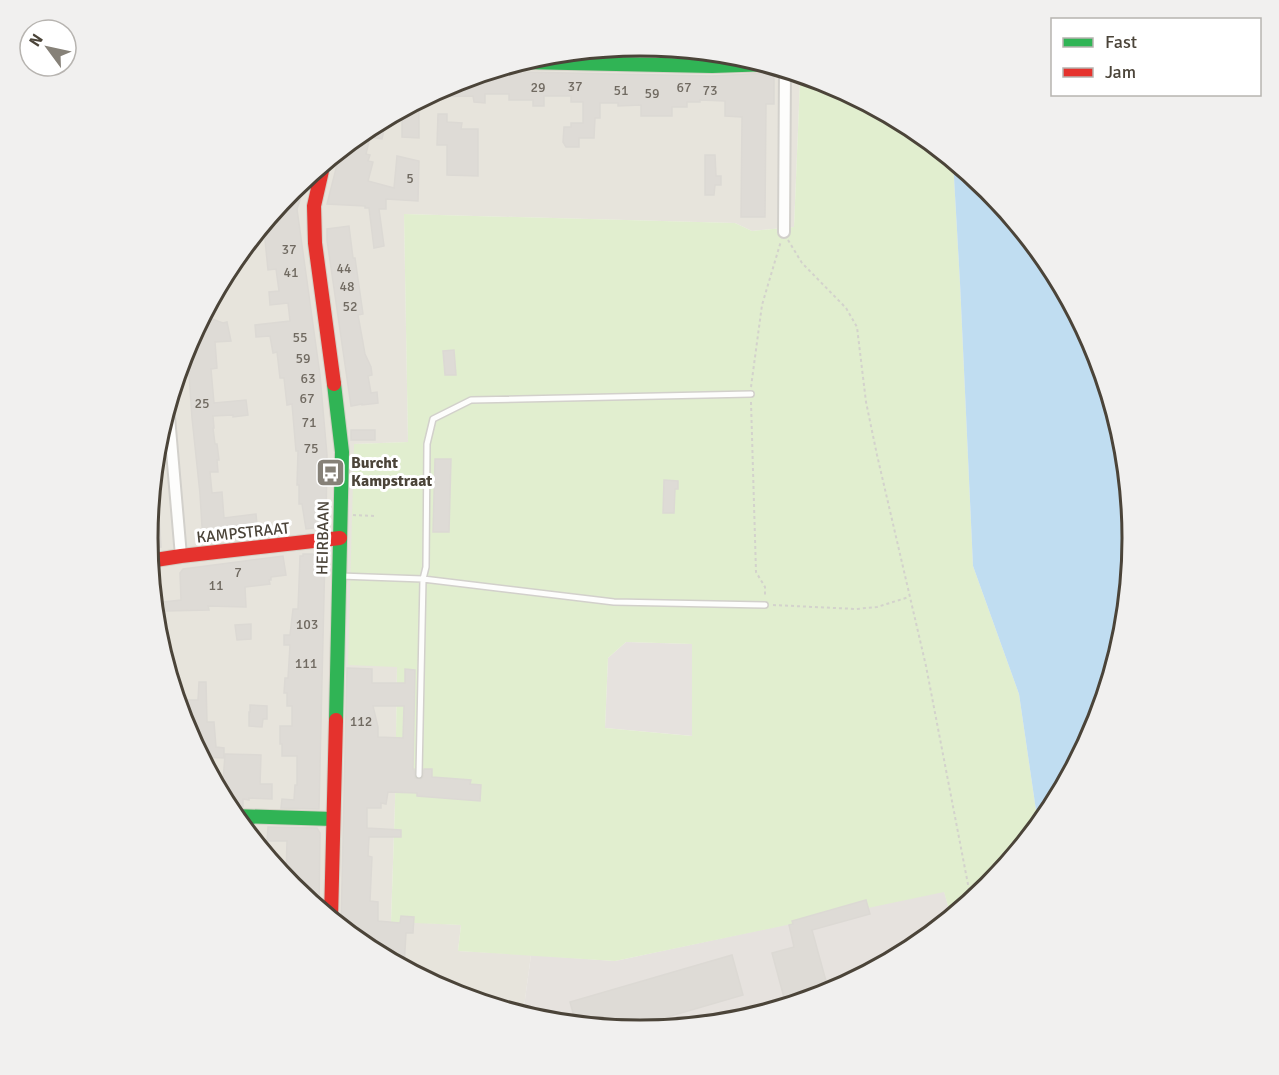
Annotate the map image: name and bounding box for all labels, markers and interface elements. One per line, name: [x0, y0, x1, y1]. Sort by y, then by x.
north arrow: [18, 18, 78, 78]
legend: [1051, 18, 1261, 96]
text: N: [25, 30, 48, 50]
text: Fast: [1105, 31, 1137, 53]
text: Jam: [1105, 61, 1136, 83]
house number: 37: [567, 78, 583, 95]
house number: 29: [530, 79, 546, 96]
house number: 67: [676, 79, 692, 96]
house number: 51: [613, 82, 629, 99]
house number: 73: [702, 82, 718, 99]
house number: 59: [644, 85, 660, 102]
house number: 5: [406, 170, 414, 187]
house number: 37: [281, 241, 297, 258]
house number: 44: [336, 260, 352, 277]
house number: 41: [283, 264, 299, 281]
house number: 48: [339, 278, 355, 295]
house number: 52: [342, 298, 358, 315]
house number: 55: [292, 329, 308, 346]
house number: 59: [295, 350, 311, 367]
house number: 63: [300, 370, 316, 387]
house number: 67: [299, 390, 315, 407]
house number: 25: [194, 395, 210, 412]
house number: 71: [301, 414, 317, 431]
house number: 75: [303, 440, 319, 457]
place label: Burcht Kampstraat: [351, 453, 432, 491]
bus stop icon: Burcht Kampstraat: [314, 456, 346, 488]
street label: HEIRBAAN: [312, 501, 334, 575]
street label: KAMPSTRAAT: [195, 518, 291, 548]
house number: 7: [234, 564, 242, 581]
house number: 11: [208, 577, 224, 594]
house number: 103: [296, 616, 318, 633]
house number: 111: [295, 655, 317, 672]
house number: 112: [350, 713, 372, 730]

